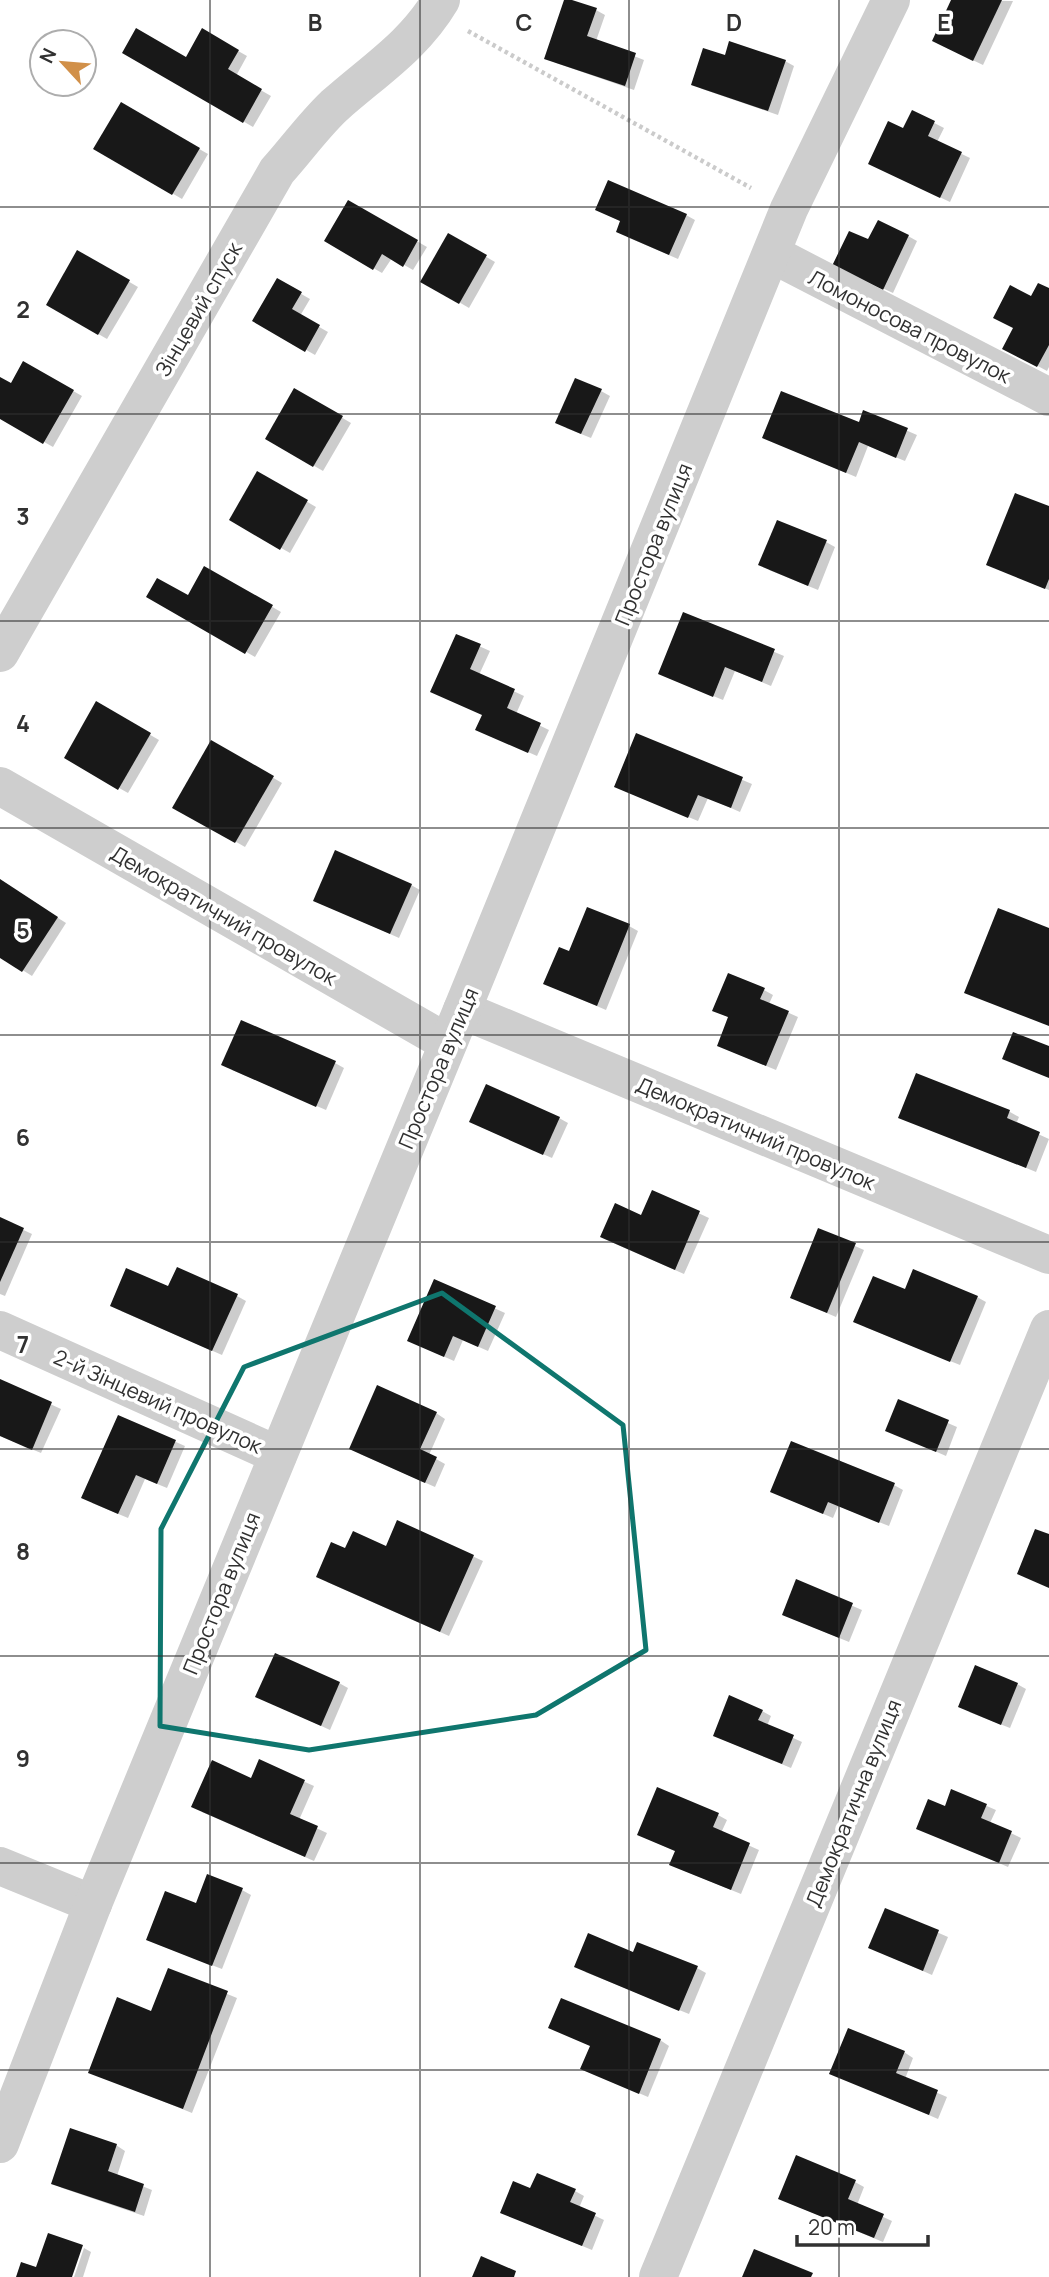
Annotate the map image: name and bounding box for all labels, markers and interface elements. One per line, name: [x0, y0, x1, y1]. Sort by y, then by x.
text: B: [308, 6, 322, 38]
text: C: [516, 6, 533, 38]
text: D: [726, 6, 742, 38]
text: E: [937, 6, 951, 38]
north arrow: [28, 28, 98, 98]
text: N: [33, 44, 62, 67]
street label: Зінцевий спуск: [148, 236, 248, 381]
street label: Ломоносова провулок: [804, 263, 1016, 389]
text: 2: [16, 293, 30, 325]
street label: Простора вулиця: [608, 459, 698, 629]
text: 3: [16, 500, 30, 532]
text: 4: [16, 707, 30, 739]
street label: Демократичний провулок: [106, 839, 343, 992]
text: 5: [16, 914, 30, 946]
street label: Простора вулиця: [391, 983, 485, 1153]
street label: Демократичний провулок: [632, 1070, 880, 1196]
text: 6: [16, 1121, 30, 1153]
text: 7: [17, 1328, 29, 1360]
street label: 2-й Зінцевий провулок: [50, 1342, 267, 1460]
street label: Простора вулиця: [176, 1508, 266, 1678]
text: 8: [16, 1535, 30, 1567]
street label: Демократична вулиця: [798, 1695, 908, 1911]
text: 9: [16, 1742, 30, 1774]
scale bar: [797, 2204, 928, 2248]
text: 20 m: [808, 2213, 855, 2241]

